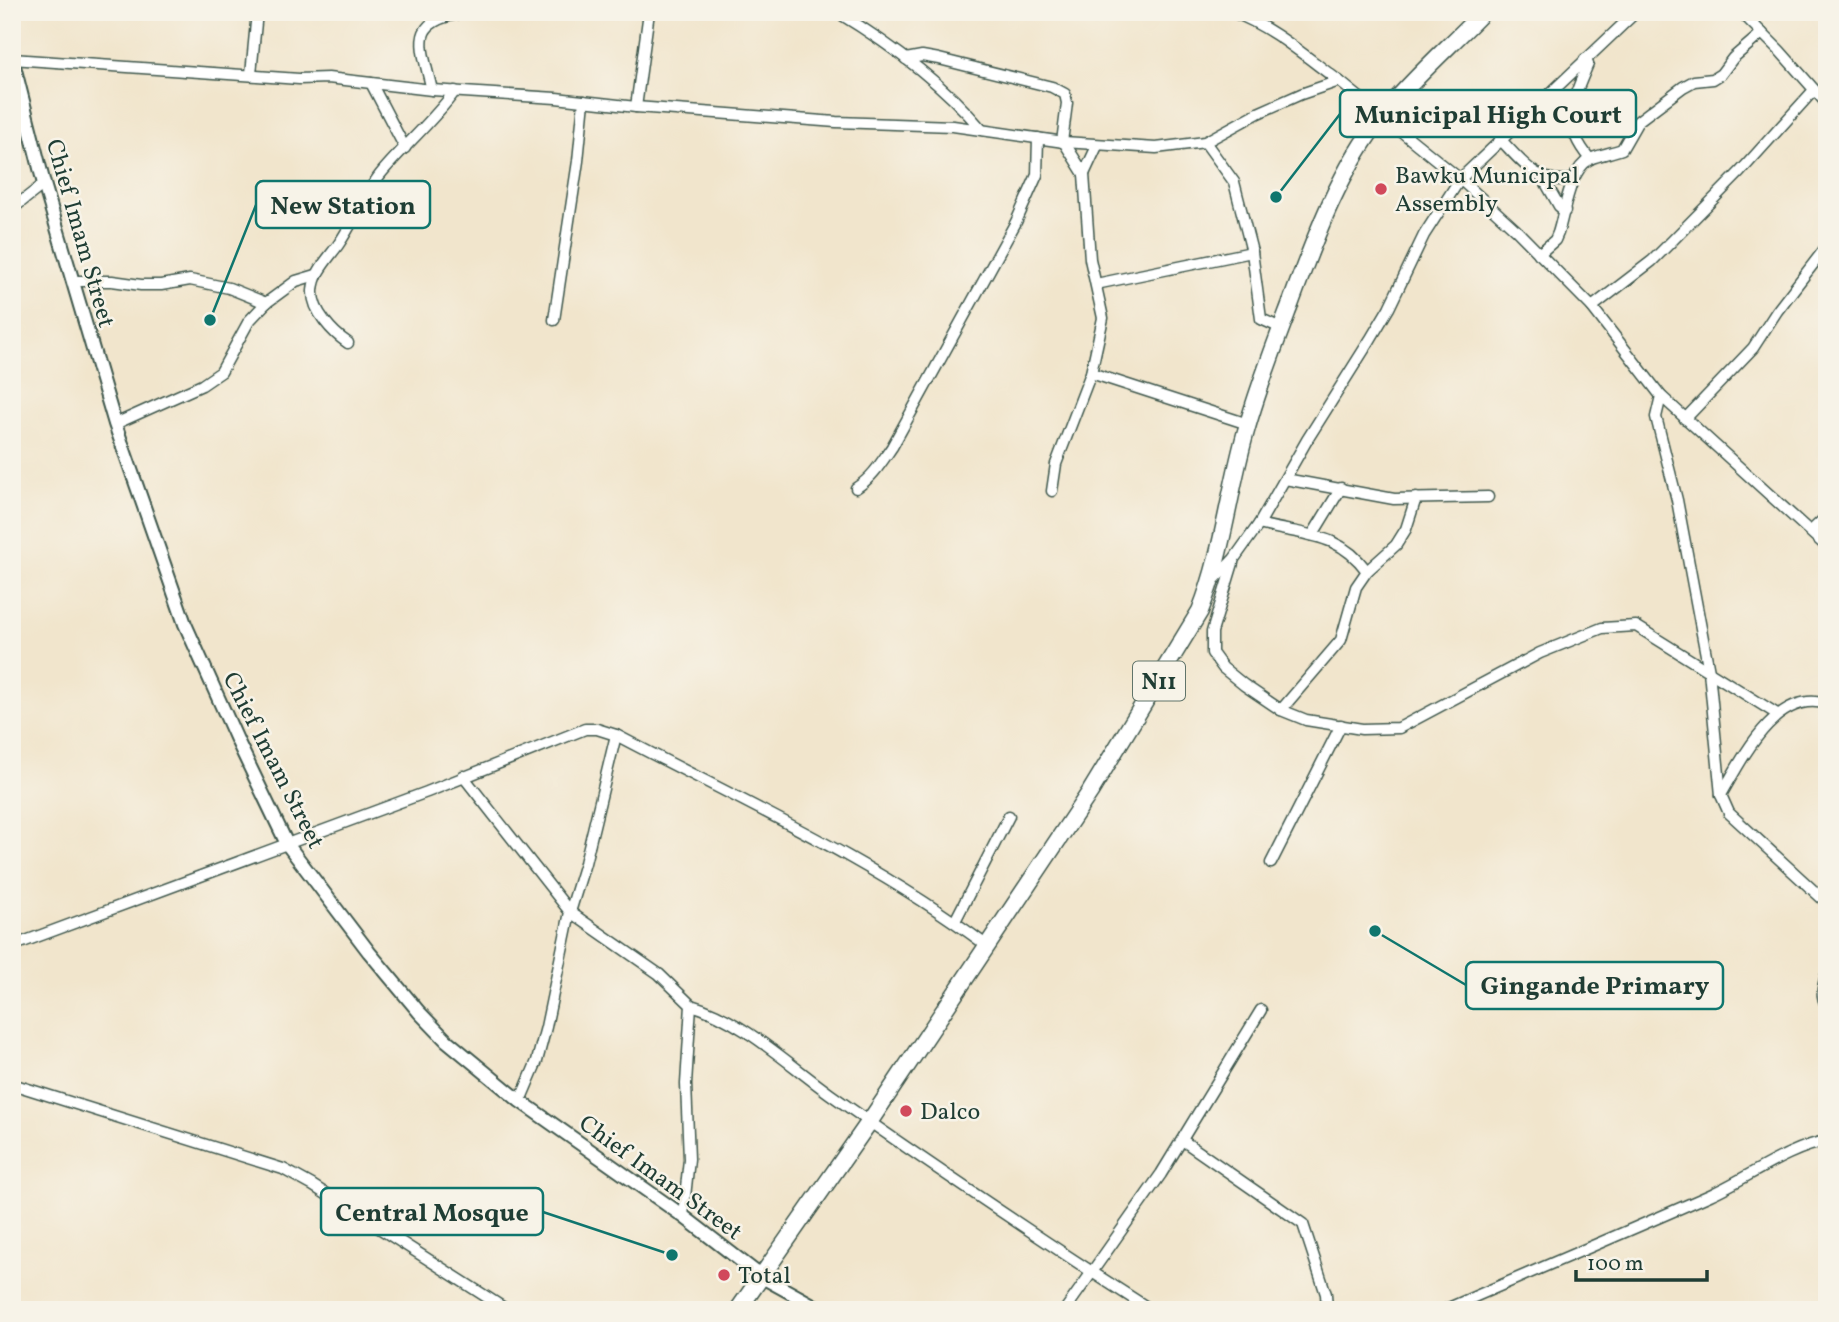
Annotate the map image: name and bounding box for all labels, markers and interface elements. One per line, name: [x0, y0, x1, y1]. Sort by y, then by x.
callout: Municipal High Court: [1340, 90, 1636, 137]
text: Municipal High Court: [1354, 98, 1622, 134]
street label: Chief Imam Street: [36, 135, 122, 332]
place label: Bawku Municipal Assembly: [1395, 160, 1579, 222]
callout: New Station: [256, 181, 430, 228]
marker: Bawku Municipal Assembly: [1373, 181, 1389, 197]
text: New Station: [270, 189, 416, 225]
road number: N11: [1133, 662, 1185, 701]
street label: Chief Imam Street: [213, 666, 332, 855]
callout: Gingande Primary: [1466, 962, 1723, 1009]
text: Gingande Primary: [1481, 969, 1710, 1005]
place label: Dalco: [920, 1096, 980, 1130]
marker: Dalco: [898, 1103, 914, 1119]
street label: Chief Imam Street: [571, 1108, 749, 1250]
callout: Central Mosque: [321, 1188, 543, 1235]
text: Central Mosque: [335, 1196, 529, 1232]
scale bar: [1576, 1238, 1708, 1282]
text: 100 m: [1587, 1250, 1644, 1279]
place label: Total: [738, 1260, 791, 1294]
marker: Total: [716, 1267, 732, 1283]

